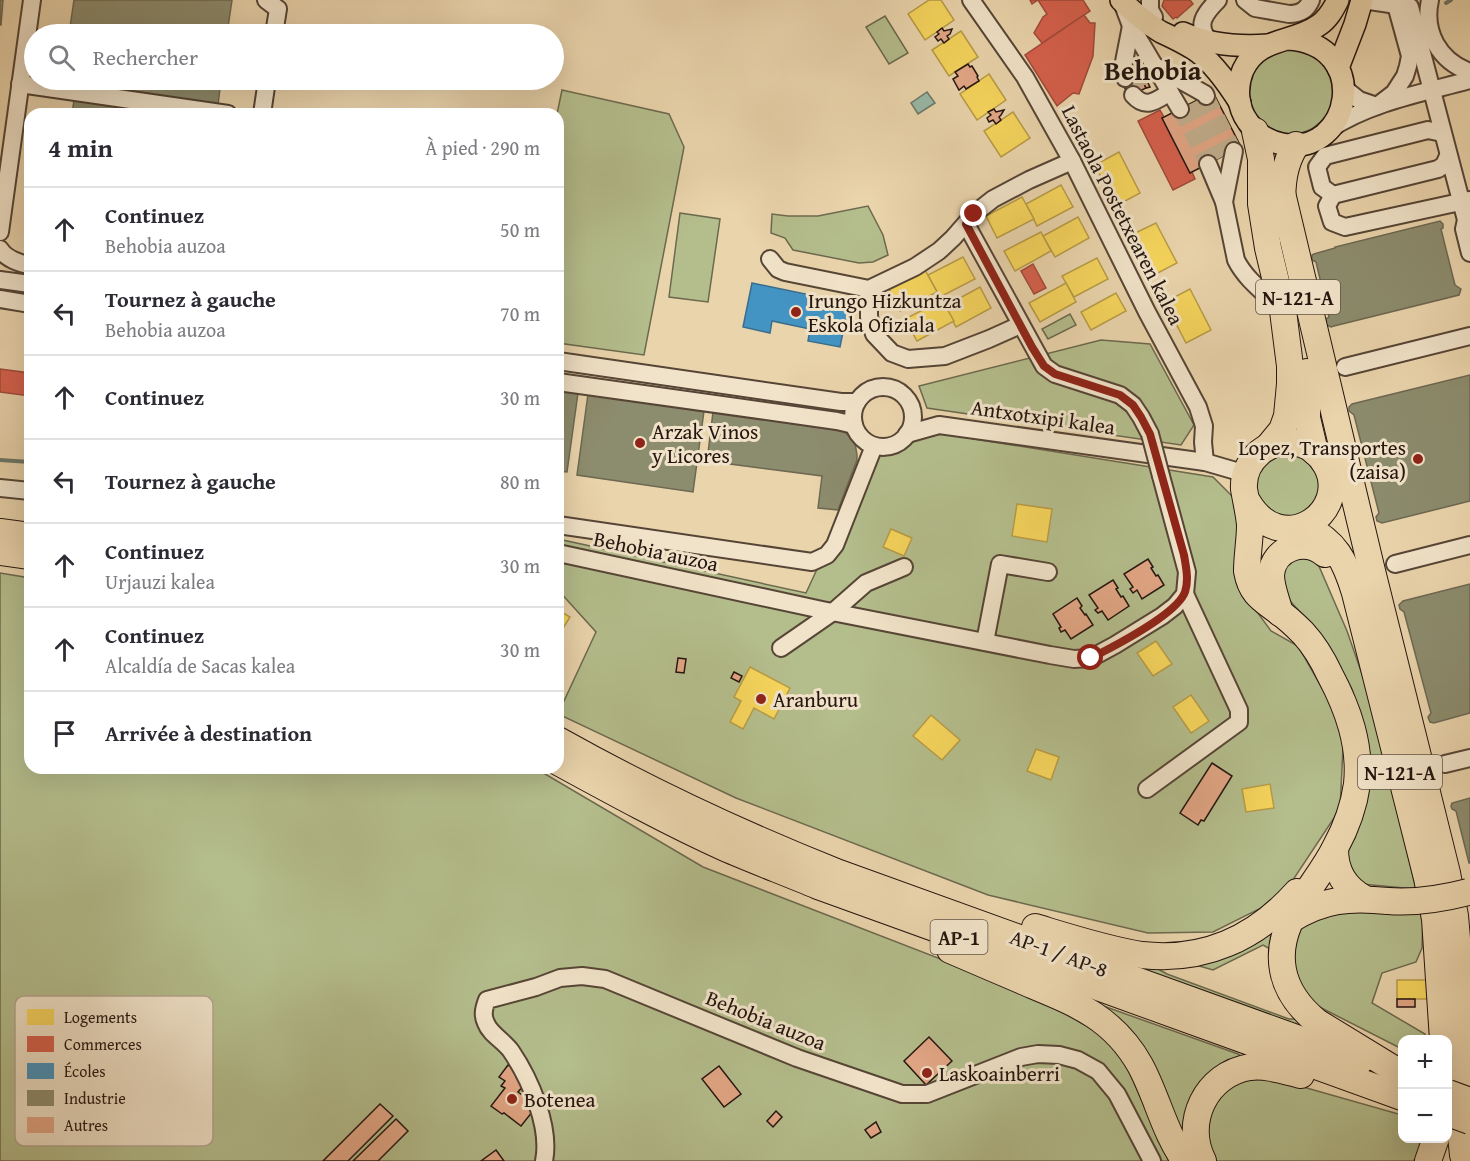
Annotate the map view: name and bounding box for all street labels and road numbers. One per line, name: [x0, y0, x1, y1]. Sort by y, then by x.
street label: Lastaola Postetxearen kalea: [1054, 100, 1192, 330]
road number: N-121-A: [1256, 280, 1340, 314]
street label: Antxotxipi kalea: [969, 392, 1117, 442]
street label: Behobia auzoa: [591, 523, 721, 579]
road number: N-121-A: [1358, 755, 1442, 789]
road number: AP-1: [930, 920, 988, 954]
street label: AP-1 / AP-8: [1006, 921, 1112, 985]
street label: Behobia auzoa: [701, 982, 831, 1058]

